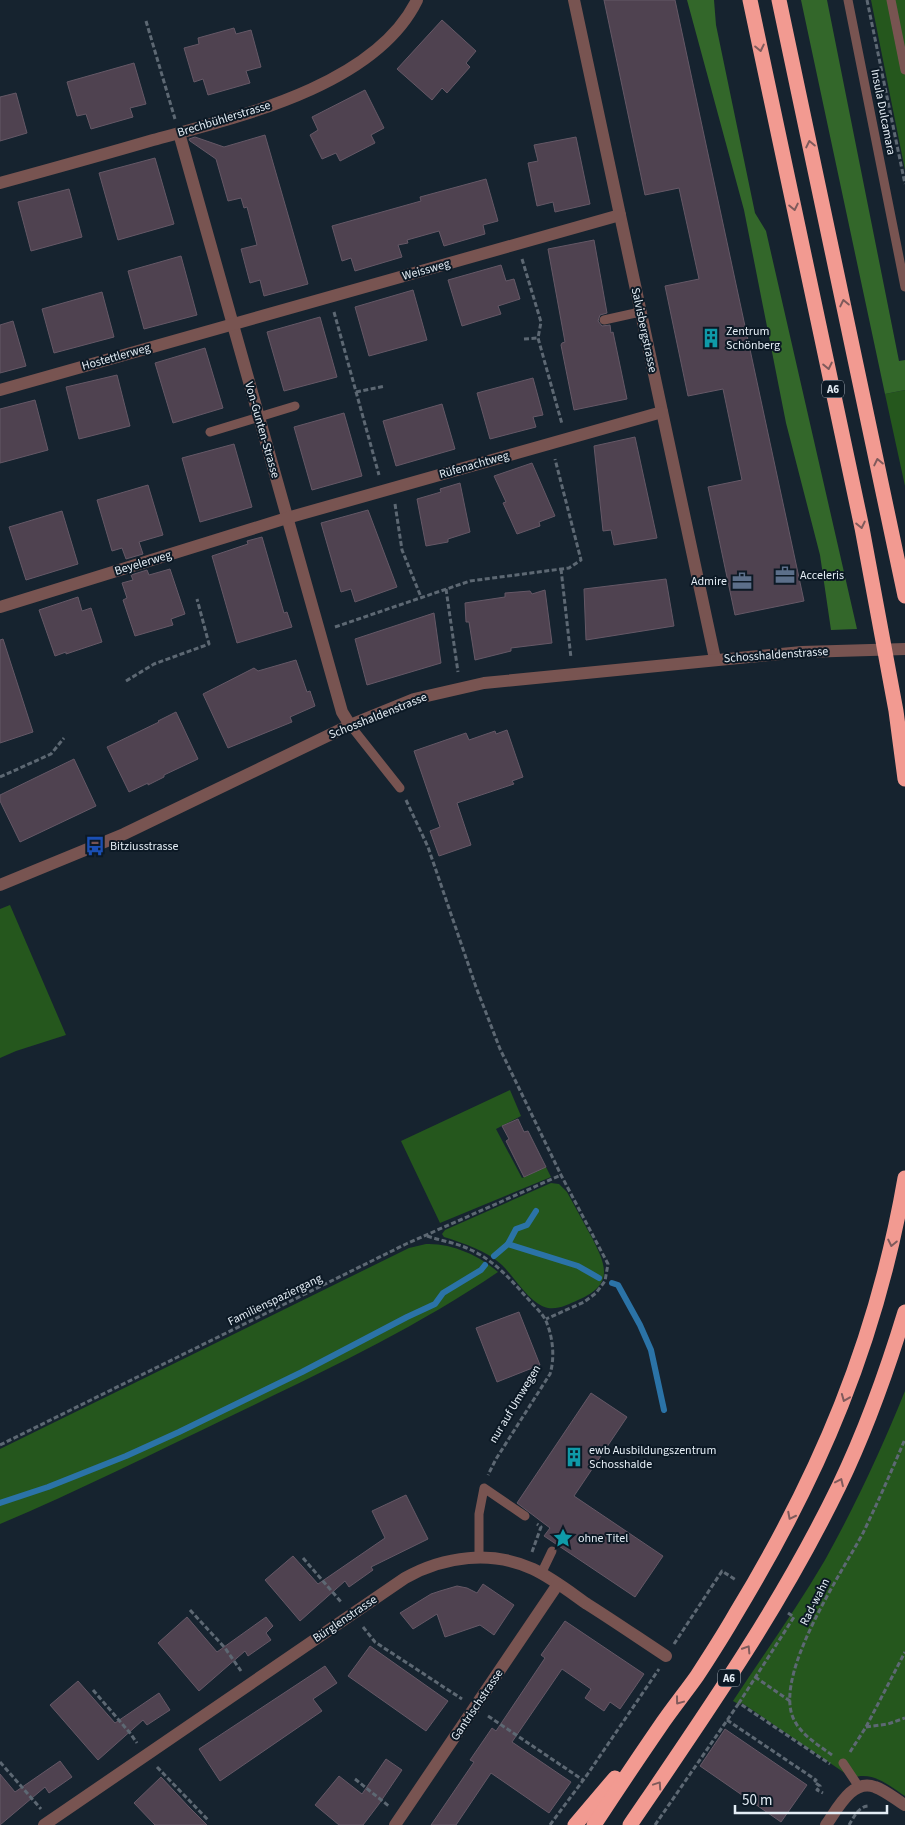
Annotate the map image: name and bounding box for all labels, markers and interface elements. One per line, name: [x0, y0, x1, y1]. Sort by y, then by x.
one-way arrow: [754, 43, 765, 52]
street label: Insula Dulcamara: [866, 68, 900, 156]
street label: Brechbühlerstrasse: [175, 97, 273, 141]
one-way arrow: [806, 140, 816, 149]
one-way arrow: [788, 202, 799, 211]
street label: Weissweg: [400, 255, 452, 285]
street label: Salvisbergstrasse: [627, 286, 661, 374]
one-way arrow: [840, 299, 850, 308]
place label: Zentrum Schönberg: [726, 323, 780, 354]
building icon: Zentrum Schönberg: [700, 327, 722, 349]
street label: Hostettlerweg: [80, 339, 152, 375]
one-way arrow: [822, 361, 833, 370]
street label: Von-Gunten-Strasse: [240, 380, 284, 480]
road number: A6: [822, 380, 844, 398]
street label: Rüfenachtweg: [437, 447, 511, 483]
one-way arrow: [873, 458, 884, 467]
one-way arrow: [856, 520, 866, 529]
street label: Beyelerweg: [113, 546, 173, 580]
office icon: Acceleris: [774, 564, 796, 586]
place label: Acceleris: [800, 567, 844, 584]
office icon: Admire: [731, 570, 753, 592]
place label: Admire: [691, 573, 727, 590]
street label: Schosshaldenstrasse: [723, 643, 829, 667]
street label: Schosshaldenstrasse: [326, 689, 430, 743]
bus stop icon: Bitziusstrasse: [84, 835, 106, 857]
place label: Bitziusstrasse: [110, 838, 179, 855]
one-way arrow: [888, 1239, 898, 1248]
street label: Familienspaziergang: [225, 1270, 325, 1330]
street label: nur auf Umwegen: [485, 1362, 545, 1446]
one-way arrow: [841, 1393, 851, 1402]
place label: ewb Ausbildungszentrum Schosshalde: [589, 1442, 716, 1473]
building icon: ewb Ausbildungszentrum Schosshalde: [563, 1446, 585, 1468]
one-way arrow: [834, 1478, 845, 1487]
one-way arrow: [787, 1511, 797, 1520]
place icon: ohne Titel: [552, 1527, 574, 1549]
place label: ohne Titel: [578, 1530, 628, 1547]
street label: Rad-wahn: [796, 1575, 834, 1629]
street label: Bürglenstrasse: [310, 1591, 380, 1647]
one-way arrow: [741, 1646, 751, 1655]
street label: Gantrischstrasse: [447, 1666, 507, 1744]
road number: A6: [718, 1670, 740, 1686]
one-way arrow: [676, 1695, 684, 1704]
one-way arrow: [652, 1781, 661, 1790]
scale bar: [735, 1782, 888, 1814]
text: 50 m: [742, 1790, 772, 1811]

